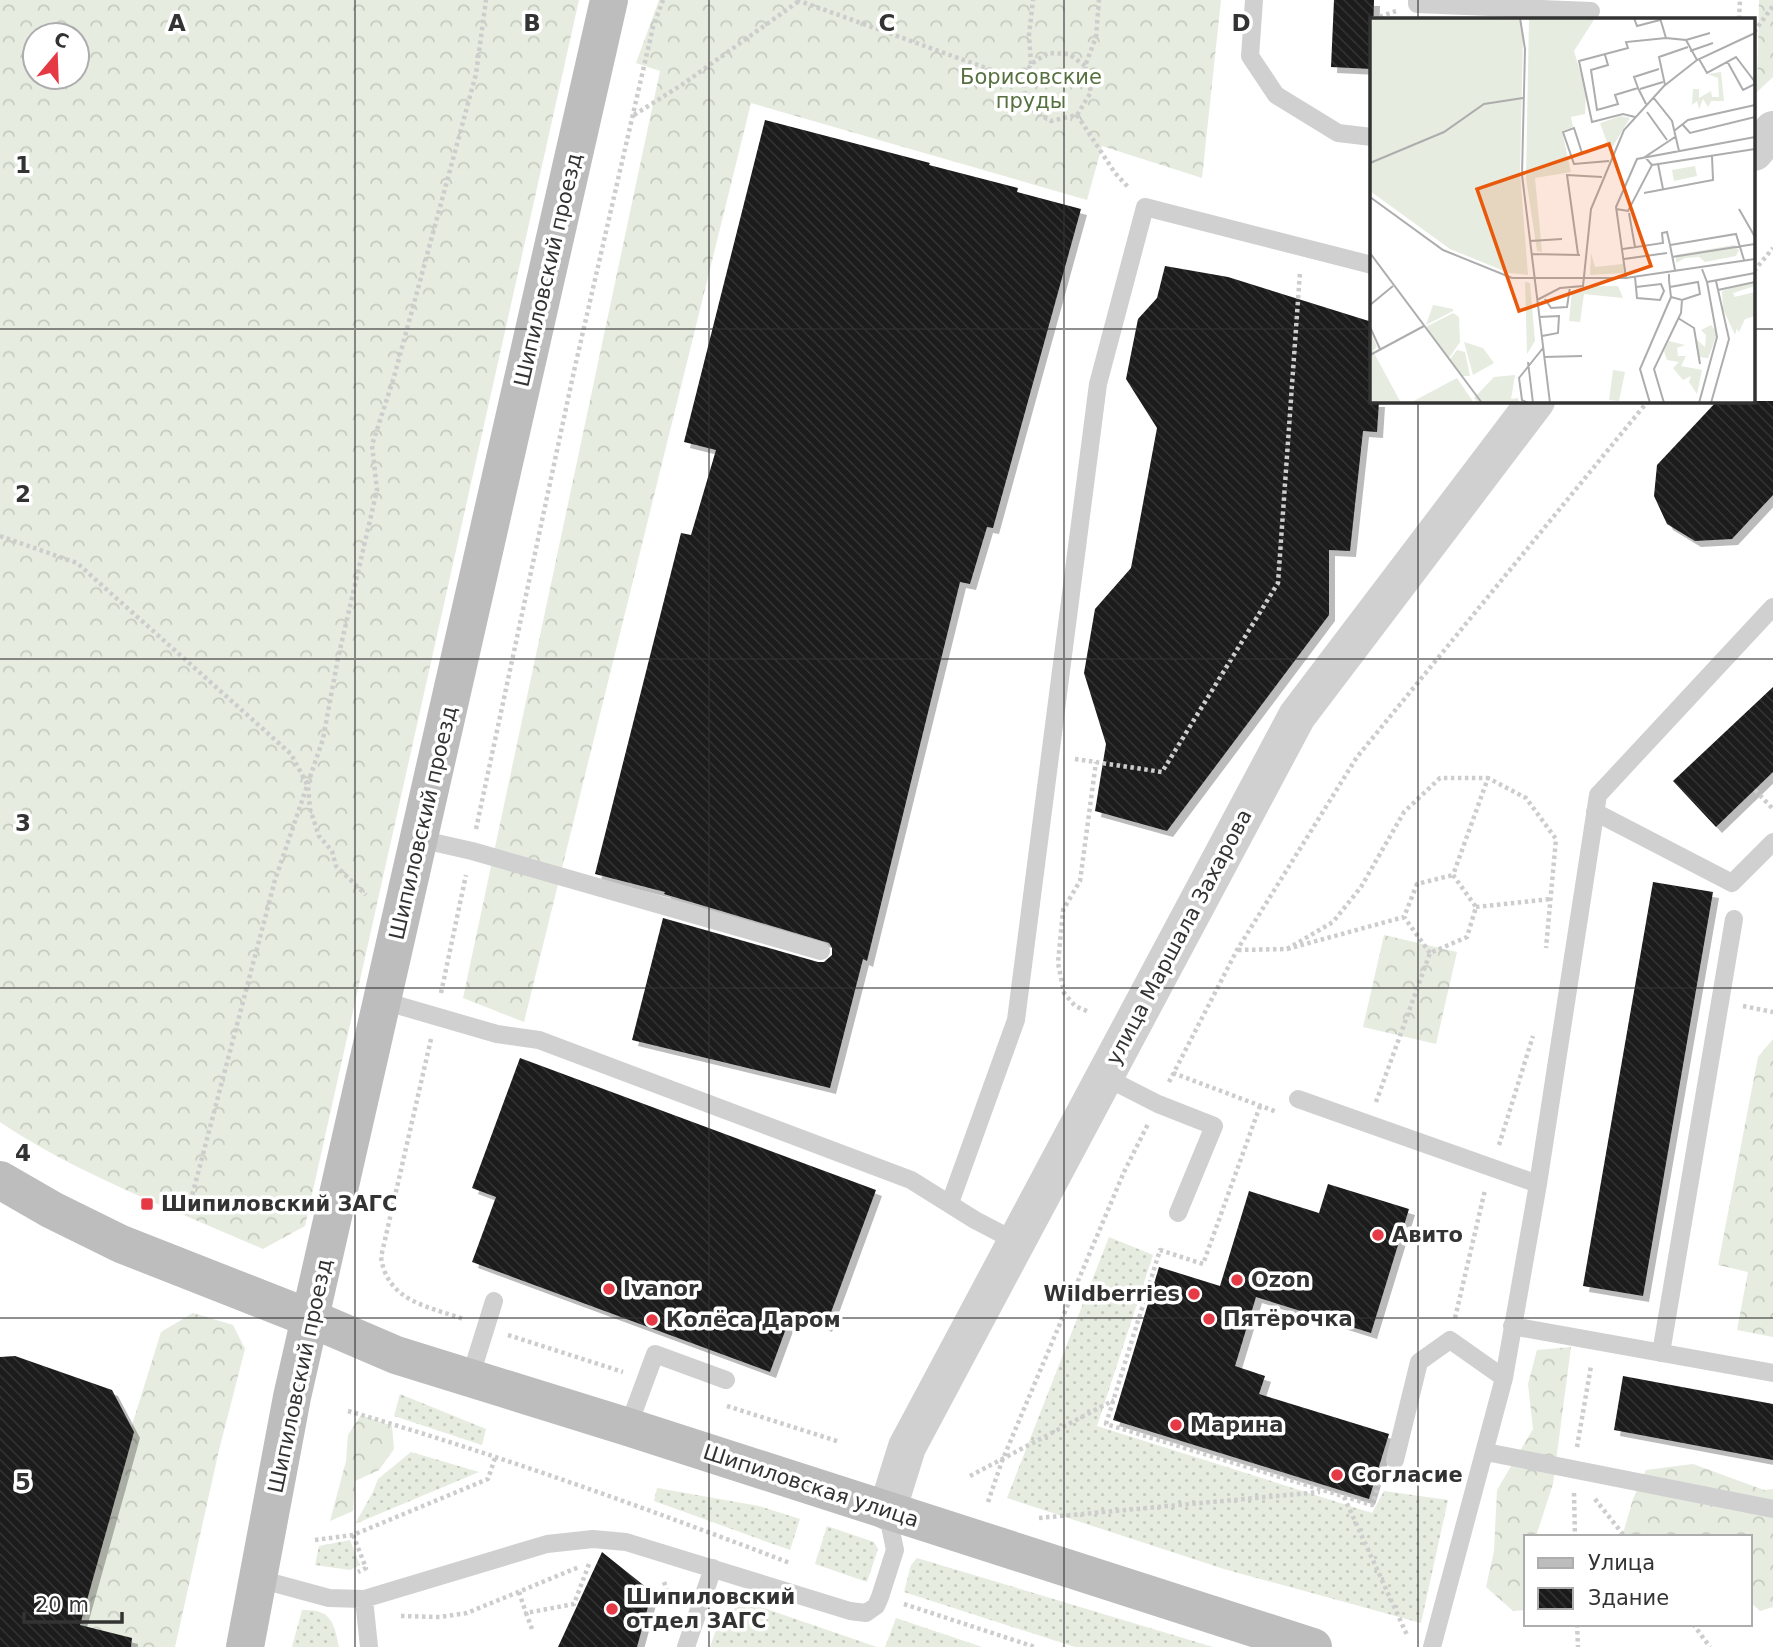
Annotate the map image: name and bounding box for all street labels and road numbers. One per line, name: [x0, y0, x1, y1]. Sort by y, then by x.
street label: Шипиловский проезд: [509, 151, 587, 389]
street label: Шипиловский проезд: [384, 704, 462, 942]
street label: улица Маршала Захарова: [1101, 805, 1257, 1069]
street label: Шипиловский проезд: [263, 1257, 337, 1495]
street label: Шипиловская улица: [700, 1440, 922, 1532]

